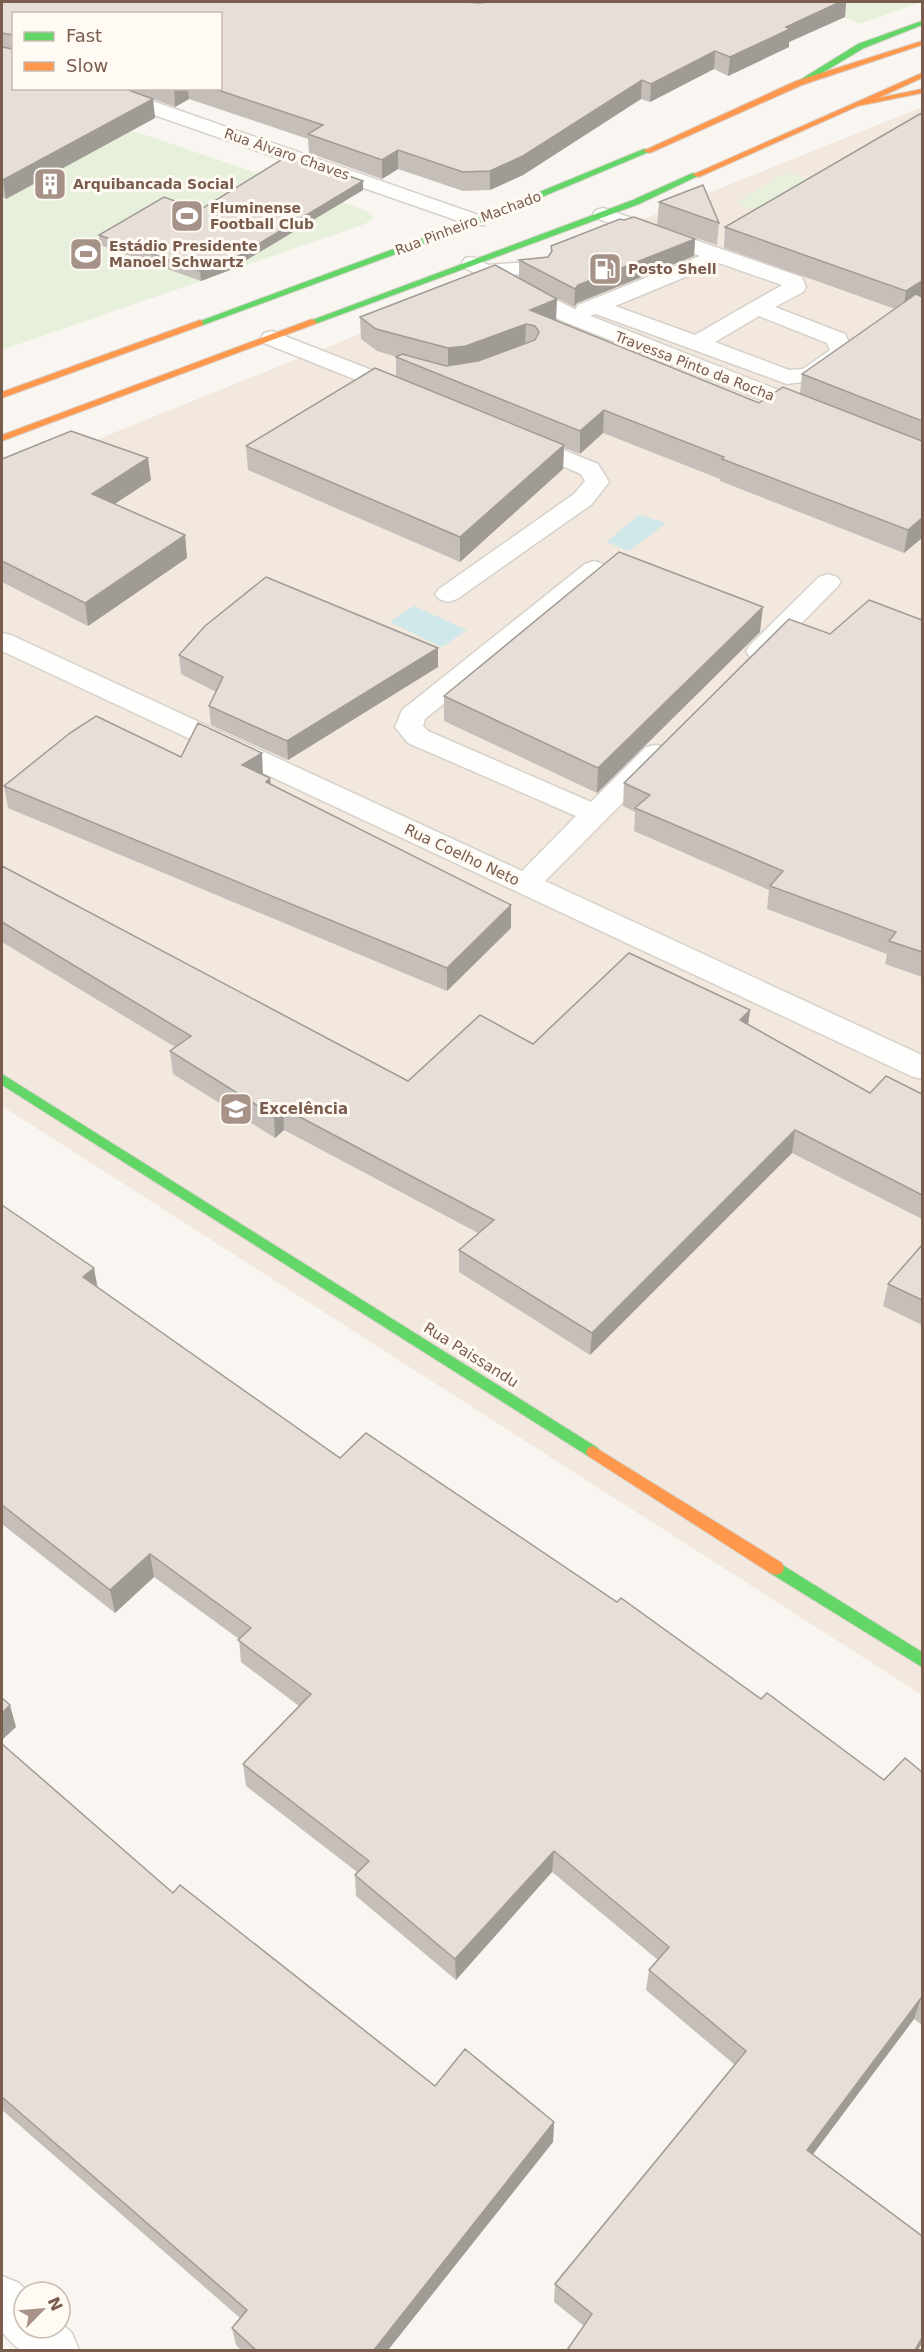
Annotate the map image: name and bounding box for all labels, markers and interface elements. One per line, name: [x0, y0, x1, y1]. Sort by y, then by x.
legend: [12, 12, 222, 90]
text: Fast: [66, 25, 102, 46]
text: Slow: [66, 55, 108, 76]
street label: Rua Álvaro Chaves: [222, 125, 352, 183]
building icon: Arquibancada Social: [32, 166, 68, 202]
place label: Arquibancada Social: [73, 176, 234, 192]
street label: Rua Pinheiro Machado: [393, 188, 543, 258]
sports icon: Fluminense Football Club: [169, 198, 205, 234]
place label: Fluminense Football Club: [210, 200, 314, 232]
sports icon: Estádio Presidente Manoel Schwartz: [68, 236, 104, 272]
place label: Estádio Presidente Manoel Schwartz: [109, 238, 258, 270]
fuel station icon: Posto Shell: [587, 251, 623, 287]
place label: Posto Shell: [628, 261, 717, 277]
street label: Travessa Pinto da Rocha: [612, 328, 777, 404]
street label: Rua Coelho Neto: [401, 820, 523, 890]
school or university icon: Excelência: [218, 1091, 254, 1127]
place label: Excelência: [259, 1100, 348, 1118]
street label: Rua Paissandu: [420, 1319, 522, 1391]
north arrow: [12, 2280, 72, 2340]
text: N: [44, 2294, 67, 2314]

